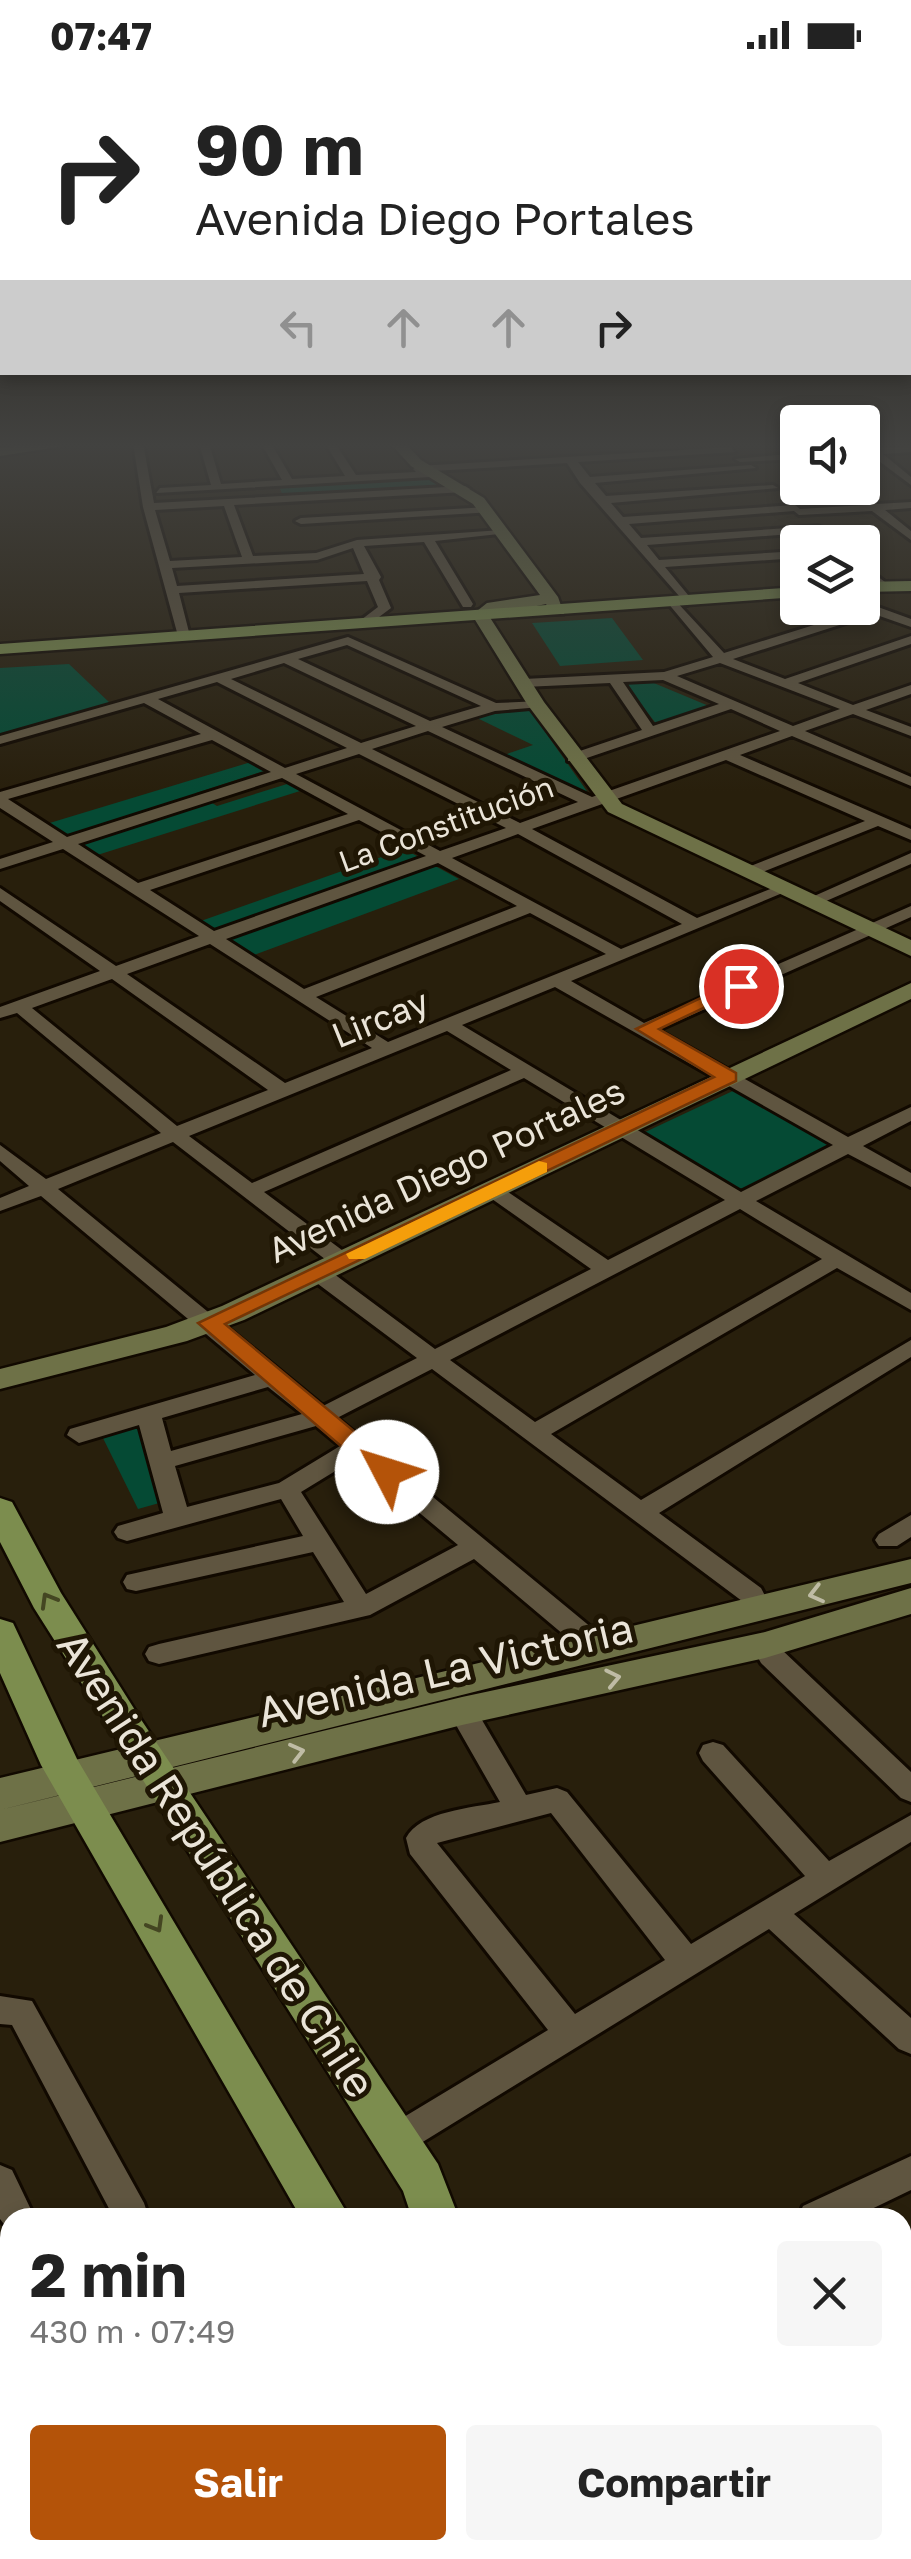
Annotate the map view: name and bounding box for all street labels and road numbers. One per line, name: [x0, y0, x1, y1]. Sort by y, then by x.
street label: La Constitución: [334, 768, 558, 880]
street label: Lircay: [326, 980, 434, 1056]
street label: Avenida Diego Portales: [261, 1069, 631, 1271]
street label: Avenida La Victoria: [252, 1601, 638, 1737]
street label: Avenida República de Chile: [48, 1622, 386, 2106]

